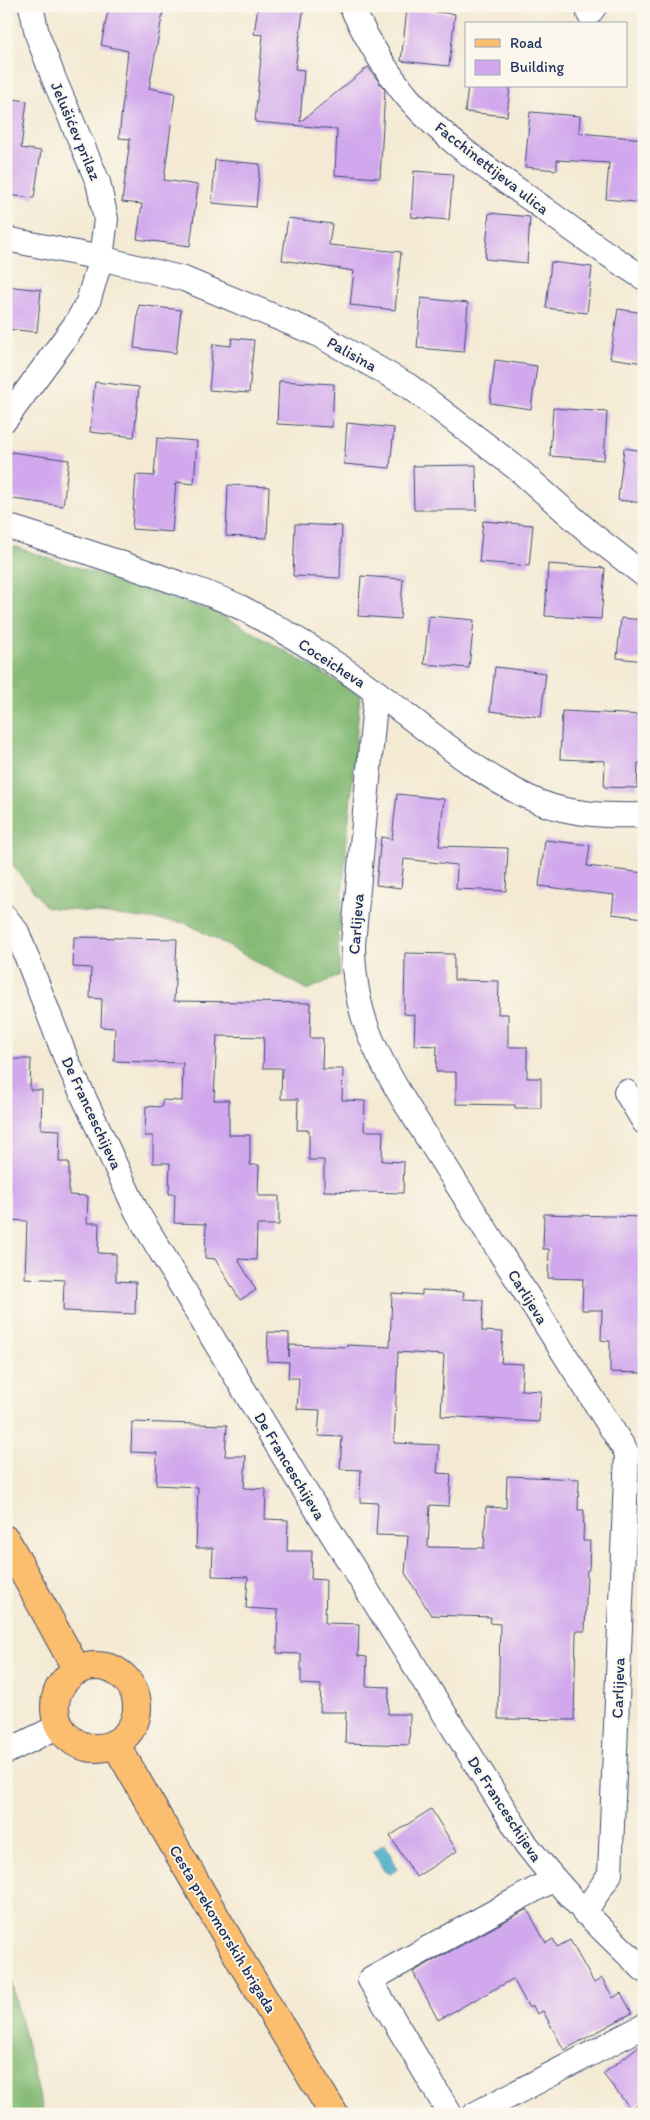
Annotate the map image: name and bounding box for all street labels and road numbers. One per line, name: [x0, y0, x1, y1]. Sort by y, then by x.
street label: Jelušićev prilaz: [47, 79, 106, 184]
street label: Facchinettijeva ulica: [431, 118, 553, 219]
street label: Palisina: [324, 333, 381, 376]
street label: Coceicheva: [295, 634, 369, 692]
street label: Carlijeva: [344, 892, 368, 955]
street label: De Franceschijeva: [58, 1054, 127, 1173]
street label: Carlijeva: [504, 1266, 553, 1328]
street label: De Franceschijeva: [250, 1409, 330, 1524]
street label: Carlijeva: [607, 1657, 629, 1719]
street label: De Franceschijeva: [464, 1753, 547, 1866]
street label: Cesta prekomorskih brigada: [165, 1842, 281, 2017]

